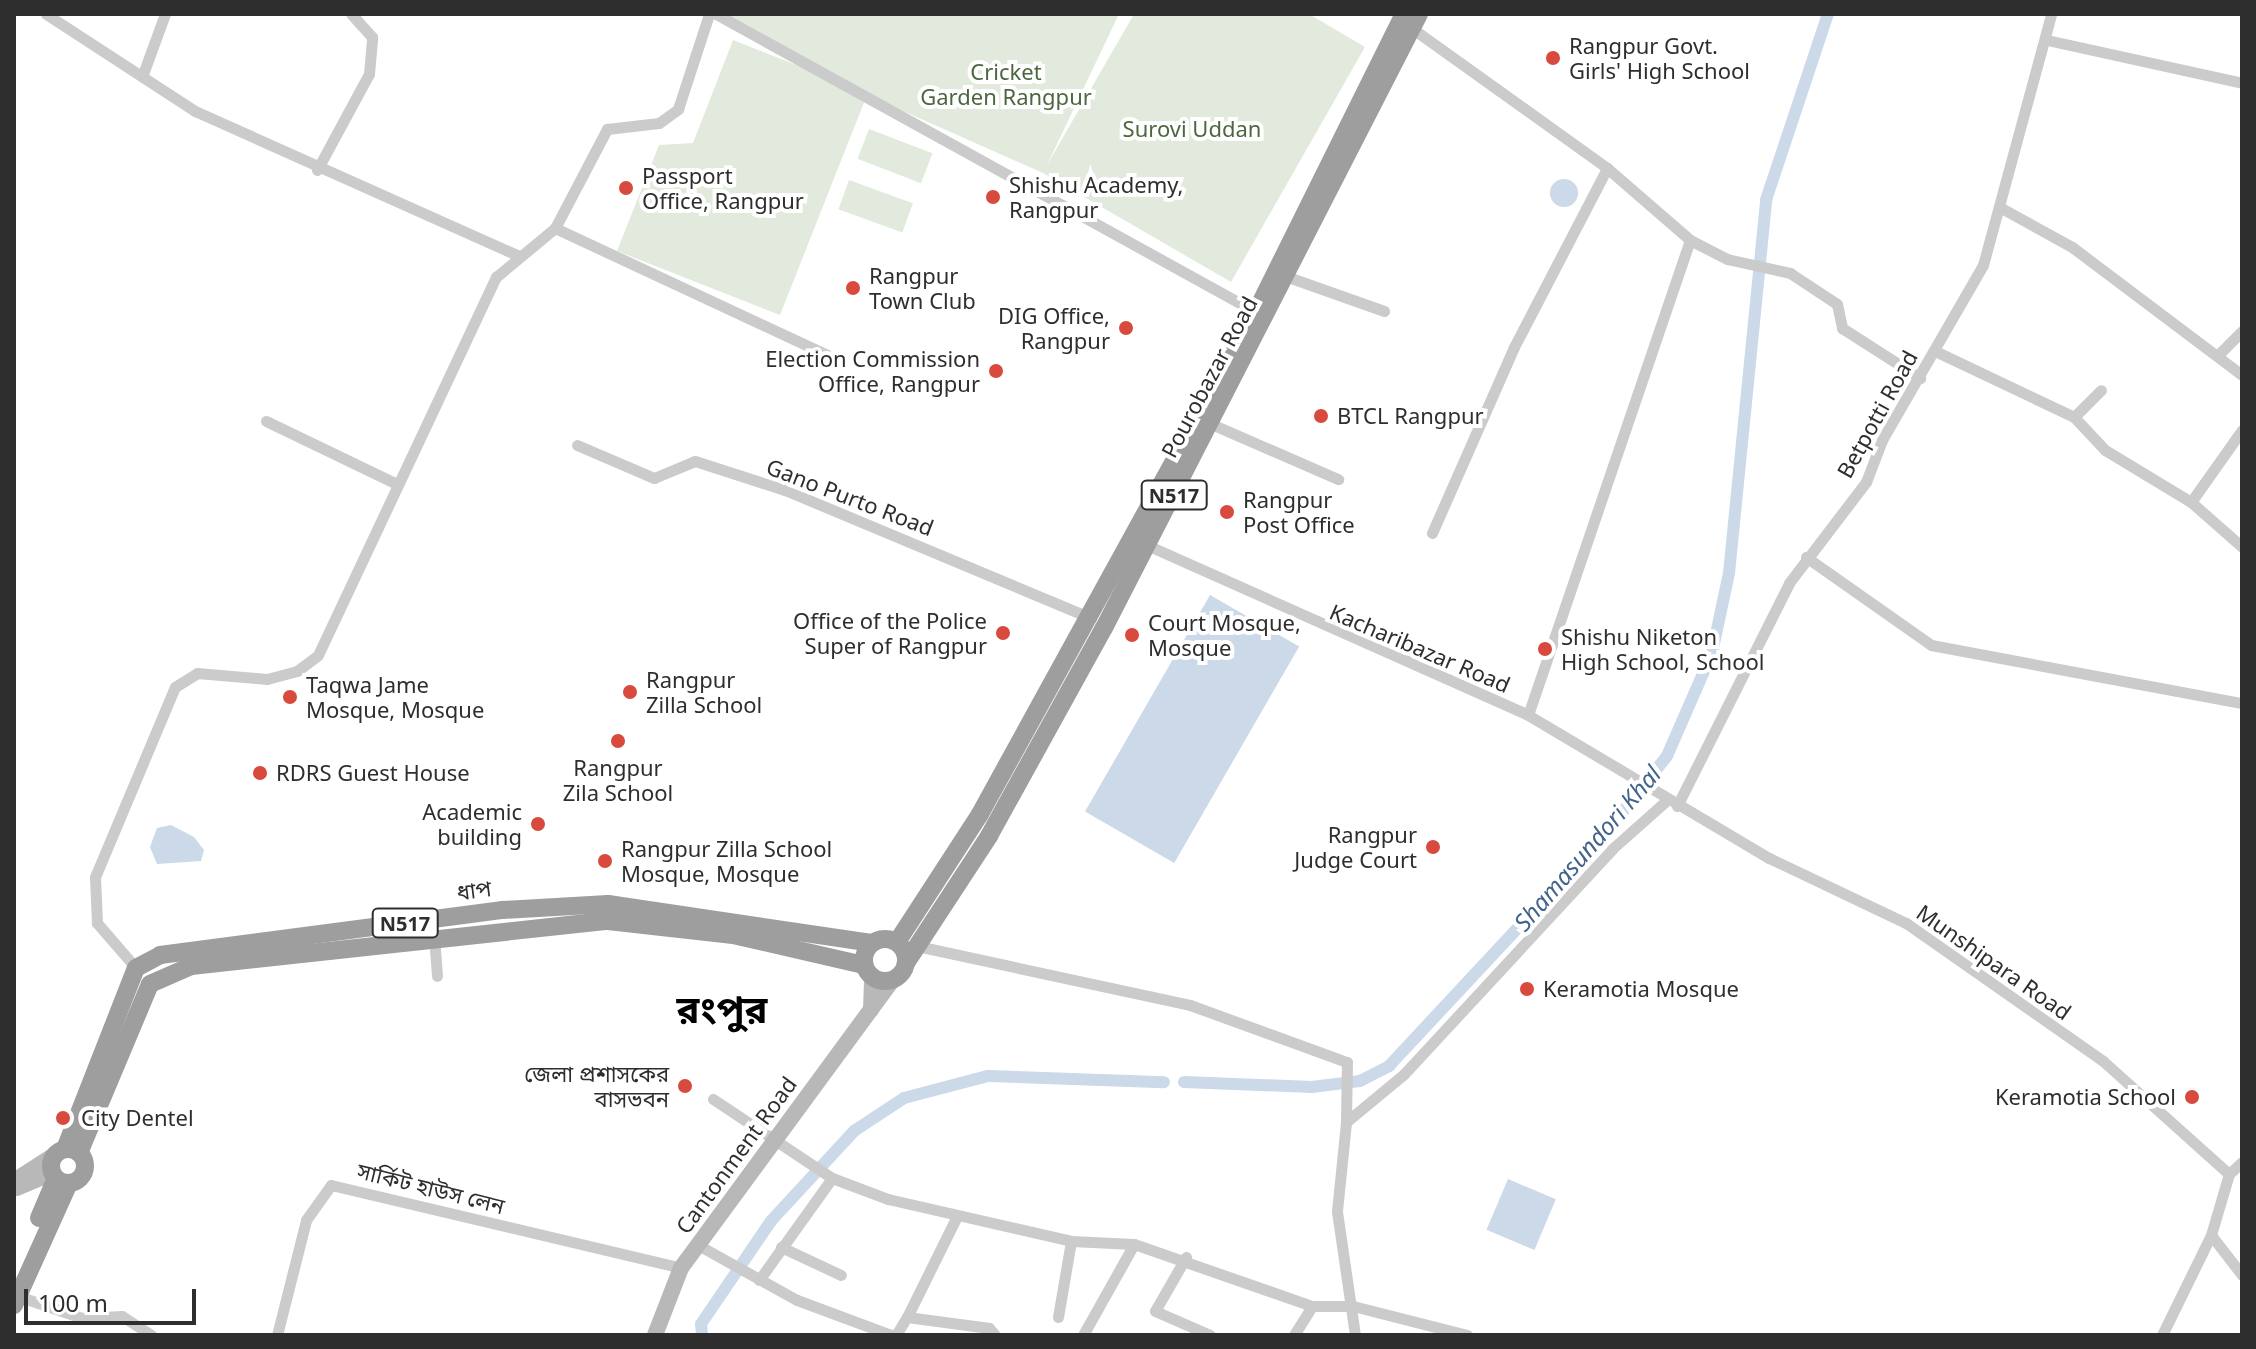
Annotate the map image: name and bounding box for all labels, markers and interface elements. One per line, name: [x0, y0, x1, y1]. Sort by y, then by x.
place label: Rangpur Govt. Girls' High School: [1569, 32, 1750, 84]
marker: Rangpur Govt. Girls' High School: [1544, 49, 1562, 67]
park label: Cricket Garden Rangpur: [920, 58, 1092, 110]
park label: Surovi Uddan: [1123, 116, 1261, 142]
place label: Passport Office, Rangpur: [642, 162, 804, 214]
place label: Shishu Academy, Rangpur: [1009, 171, 1184, 222]
marker: Passport Office, Rangpur: [617, 179, 635, 197]
marker: Shishu Academy, Rangpur: [984, 188, 1002, 206]
place label: Rangpur Town Club: [869, 262, 976, 314]
marker: Rangpur Town Club: [844, 279, 862, 297]
street label: Pourobazar Road: [1155, 292, 1263, 462]
place label: DIG Office, Rangpur: [998, 302, 1110, 354]
marker: DIG Office, Rangpur: [1117, 319, 1135, 337]
place label: Election Commission Office, Rangpur: [765, 345, 980, 396]
street label: Betpotti Road: [1831, 346, 1923, 482]
marker: Election Commission Office, Rangpur: [987, 362, 1005, 380]
place label: BTCL Rangpur: [1337, 403, 1484, 429]
marker: BTCL Rangpur: [1312, 407, 1330, 425]
street label: Gano Purto Road: [763, 453, 937, 541]
road number: N517: [1140, 479, 1208, 511]
place label: Rangpur Post Office: [1243, 486, 1355, 538]
marker: Rangpur Post Office: [1218, 503, 1236, 521]
street label: Kacharibazar Road: [1326, 598, 1514, 698]
place label: Office of the Police Super of Rangpur: [793, 607, 987, 658]
place label: Court Mosque, Mosque: [1148, 609, 1301, 660]
place label: Shishu Niketon High School, School: [1561, 623, 1764, 674]
marker: Office of the Police Super of Rangpur: [994, 624, 1012, 642]
marker: Court Mosque, Mosque: [1123, 626, 1141, 644]
marker: Shishu Niketon High School, School: [1536, 640, 1554, 658]
place label: Rangpur Zilla School: [646, 666, 762, 718]
place label: Taqwa Jame Mosque, Mosque: [306, 671, 484, 722]
marker: Rangpur Zilla School: [621, 683, 639, 701]
marker: Taqwa Jame Mosque, Mosque: [281, 688, 299, 706]
marker: Rangpur Zila School: [609, 732, 627, 750]
place label: Rangpur Zila School: [563, 754, 673, 806]
place label: RDRS Guest House: [276, 760, 470, 786]
water label: Shamasundori Khal: [1508, 760, 1666, 936]
marker: RDRS Guest House: [251, 764, 269, 782]
place label: Academic building: [422, 798, 522, 850]
marker: Academic building: [529, 815, 547, 833]
place label: Rangpur Judge Court: [1294, 821, 1417, 872]
place label: Rangpur Zilla School Mosque, Mosque: [621, 835, 832, 886]
marker: Rangpur Judge Court: [1424, 838, 1442, 856]
marker: Rangpur Zilla School Mosque, Mosque: [596, 852, 614, 870]
street label: ধাপ: [455, 875, 493, 905]
street label: Munshipara Road: [1912, 899, 2076, 1025]
road number: N517: [371, 907, 439, 939]
place label: Keramotia Mosque: [1543, 976, 1739, 1002]
marker: Keramotia Mosque: [1518, 980, 1536, 998]
district label: রংপুর: [677, 986, 767, 1032]
place label: জেলা প্রশাসকের বাসভবন: [524, 1060, 669, 1112]
street label: Cantonment Road: [670, 1071, 802, 1239]
marker: জেলা প্রশাসকের বাসভবন: [676, 1077, 694, 1095]
place label: Keramotia School: [1995, 1084, 2176, 1110]
marker: Keramotia School: [2183, 1088, 2201, 1106]
place label: City Dentel: [81, 1105, 194, 1131]
marker: City Dentel: [52, 1107, 74, 1129]
street label: সার্কিট হাউস লেন: [355, 1157, 507, 1219]
scale bar: [28, 1273, 200, 1323]
text: 100 m: [38, 1286, 108, 1319]

